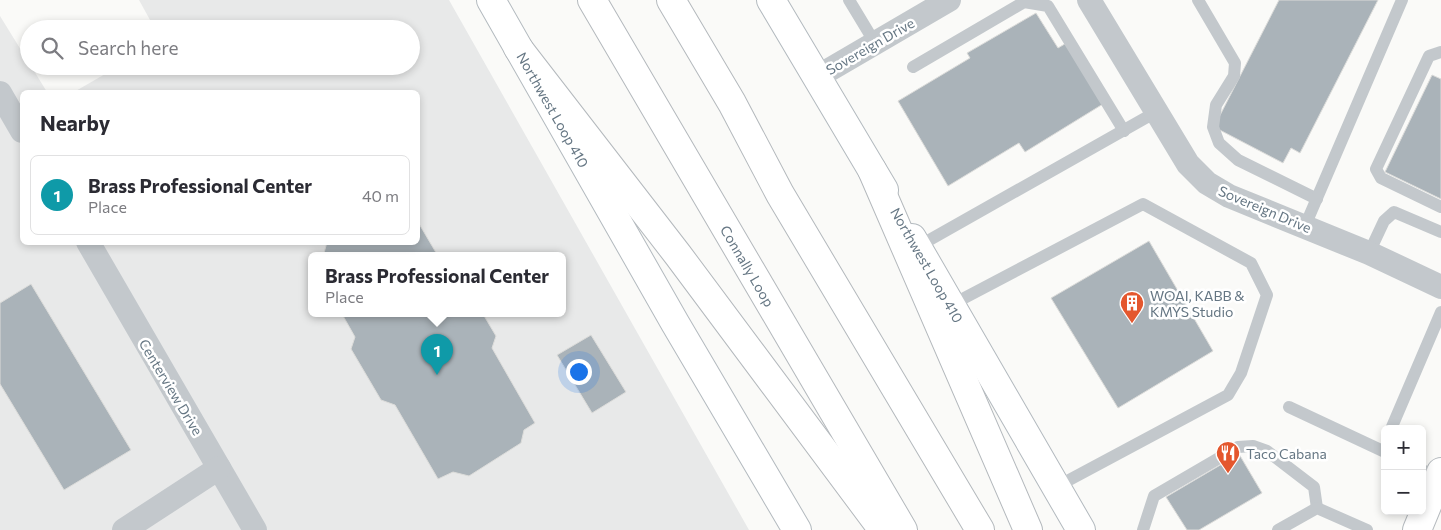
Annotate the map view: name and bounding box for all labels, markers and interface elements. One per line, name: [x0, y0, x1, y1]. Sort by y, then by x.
street label: Sovereign Drive: [823, 14, 917, 78]
search box: [20, 20, 420, 75]
icon: search: [38, 34, 66, 62]
text: Search here: [78, 36, 178, 59]
street label: Northwest Loop 410: [514, 49, 593, 170]
text: Nearby: [40, 110, 110, 135]
text: Brass Professional Center: [88, 174, 312, 197]
street label: Sovereign Drive: [1216, 182, 1314, 236]
text: 1: [53, 186, 61, 205]
text: 40 m: [362, 186, 399, 205]
text: Place: [88, 197, 127, 216]
street label: Northwest Loop 410: [887, 204, 967, 326]
street label: Connally Loop: [717, 222, 778, 309]
popup: [308, 252, 566, 317]
text: Brass Professional Center: [325, 264, 549, 287]
text: Place: [325, 287, 364, 306]
place label: WOAI, KABB & KMYS Studio: [1150, 287, 1245, 320]
building icon: WOAI, KABB & KMYS Studio: [1119, 290, 1145, 324]
pin: 1: [421, 334, 453, 375]
street label: Centerview Drive: [136, 336, 206, 438]
your location: [566, 359, 592, 385]
map controls: [1381, 425, 1426, 515]
button: +: [1381, 425, 1426, 470]
restaurant icon: Taco Cabana: [1215, 440, 1241, 474]
place label: Taco Cabana: [1246, 445, 1327, 462]
button: −: [1381, 470, 1426, 515]

